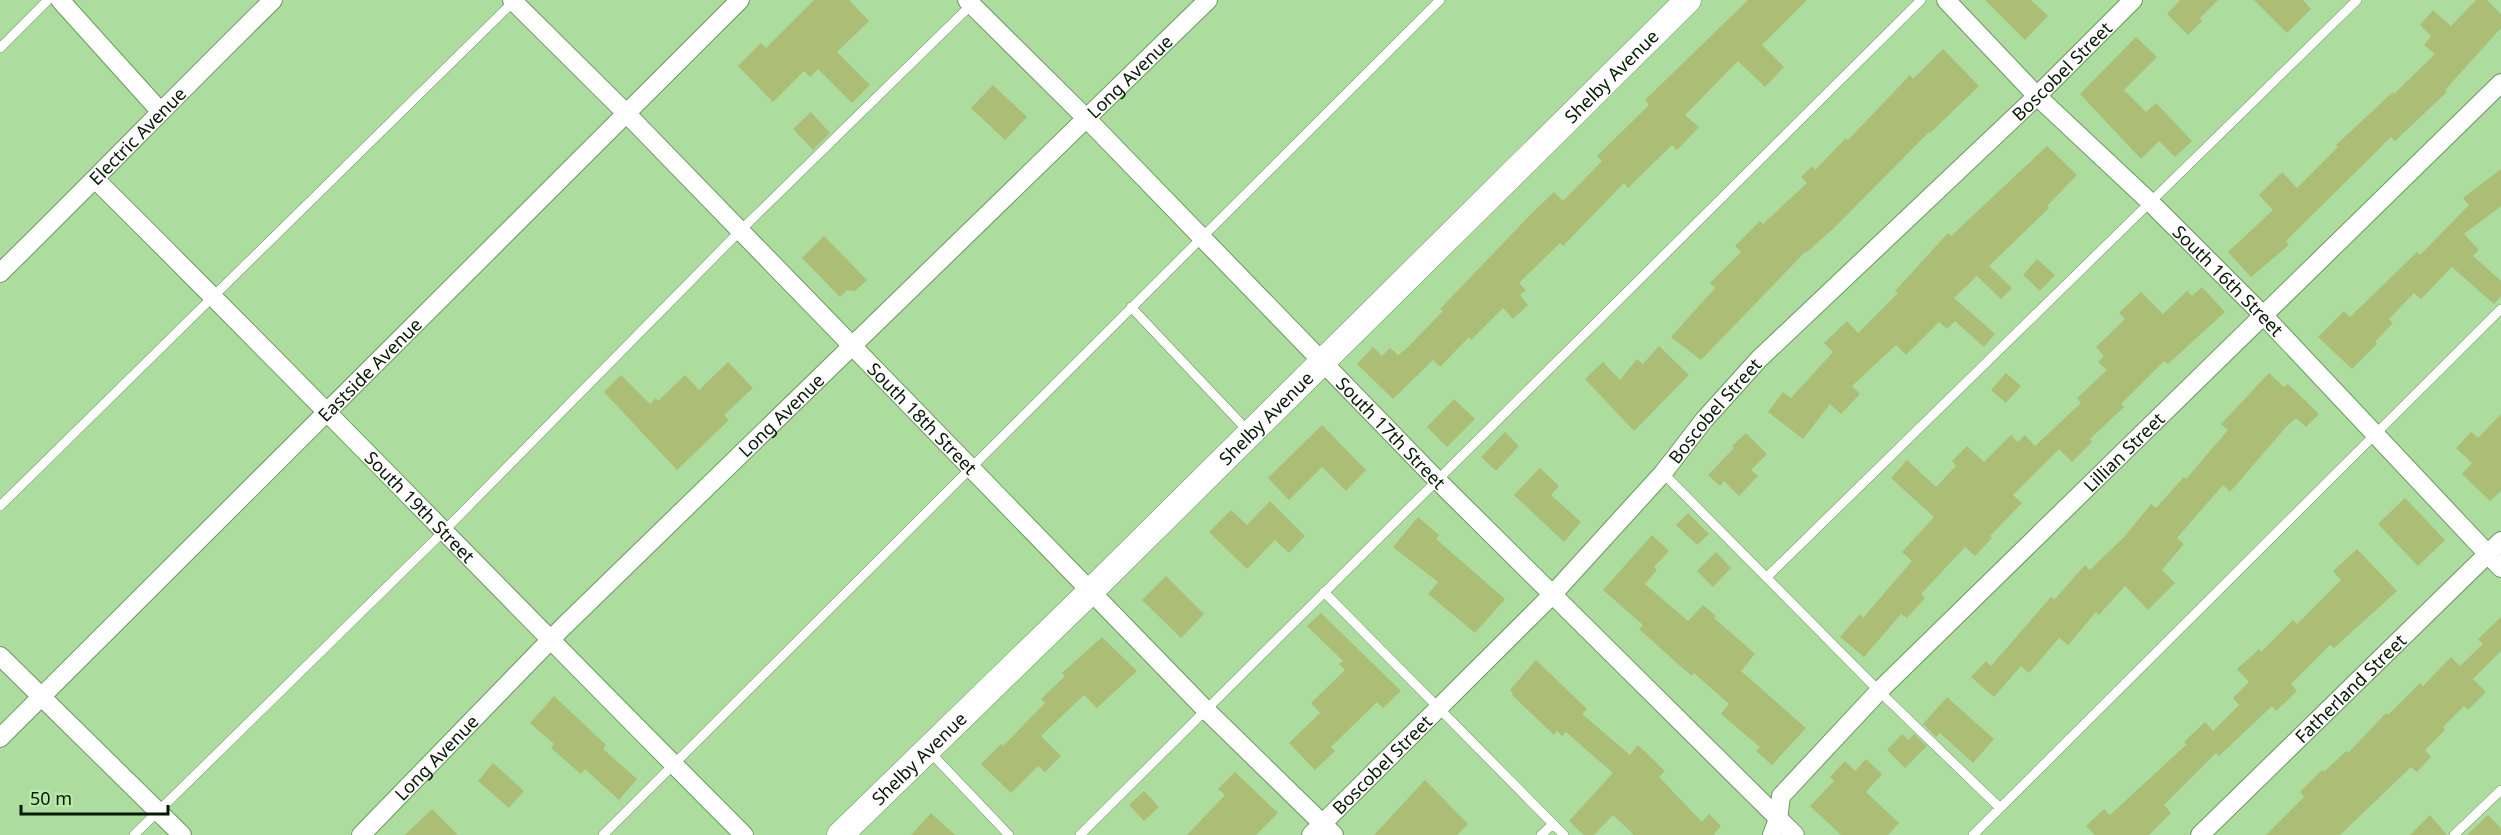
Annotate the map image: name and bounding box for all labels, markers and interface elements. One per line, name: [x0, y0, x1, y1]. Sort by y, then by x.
street label: Boscobel Street: [2006, 16, 2117, 126]
street label: Shelby Avenue: [1559, 24, 1664, 128]
street label: Long Avenue: [1082, 29, 1177, 123]
street label: Electric Avenue: [83, 82, 191, 190]
street label: South 16th Street: [2168, 220, 2289, 342]
street label: Eastside Avenue: [312, 312, 427, 427]
street label: Boscobel Street: [1663, 352, 1767, 468]
street label: South 18th Street: [863, 357, 983, 480]
street label: Shelby Avenue: [1213, 366, 1318, 470]
street label: Long Avenue: [733, 368, 829, 462]
street label: South 17th Street: [1331, 371, 1451, 494]
street label: Lillian Street: [2078, 407, 2170, 497]
street label: South 19th Street: [360, 446, 480, 568]
street label: Fatherland Street: [2289, 628, 2411, 748]
street label: Shelby Avenue: [866, 707, 972, 810]
street label: Boscobel Street: [1327, 709, 1437, 819]
street label: Long Avenue: [389, 710, 483, 806]
scale bar: [21, 778, 168, 816]
text: 50 m: [30, 786, 72, 810]

